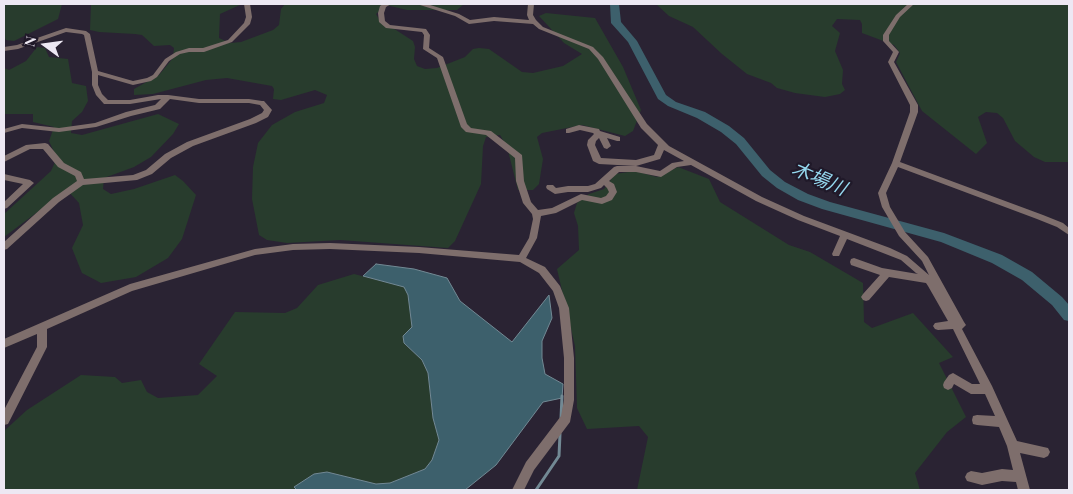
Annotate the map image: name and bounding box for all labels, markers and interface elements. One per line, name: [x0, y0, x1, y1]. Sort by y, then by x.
north arrow: [20, 20, 70, 70]
text: N: [20, 34, 40, 48]
water label: 木場川: [788, 157, 850, 201]

